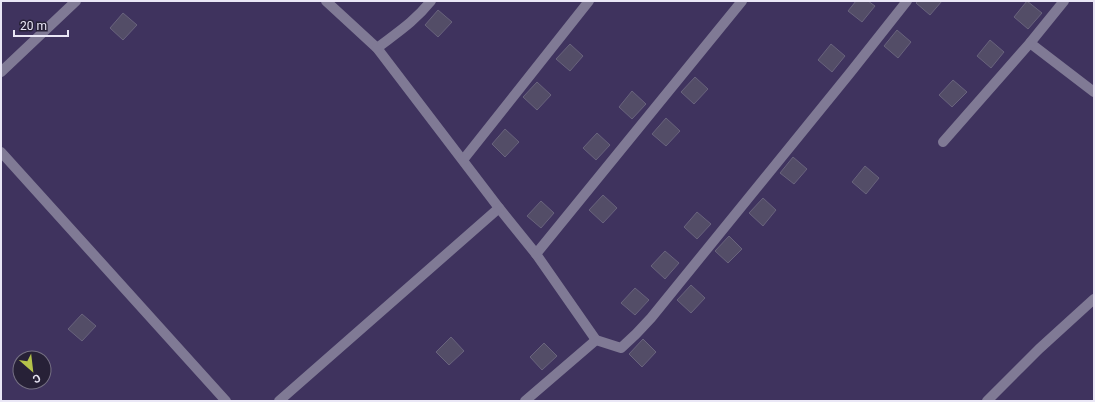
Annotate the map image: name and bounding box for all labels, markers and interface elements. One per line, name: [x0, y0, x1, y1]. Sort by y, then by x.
scale bar: [14, 12, 68, 38]
text: 20 m: [20, 19, 47, 33]
north arrow: [12, 350, 52, 390]
text: С: [30, 371, 43, 386]

